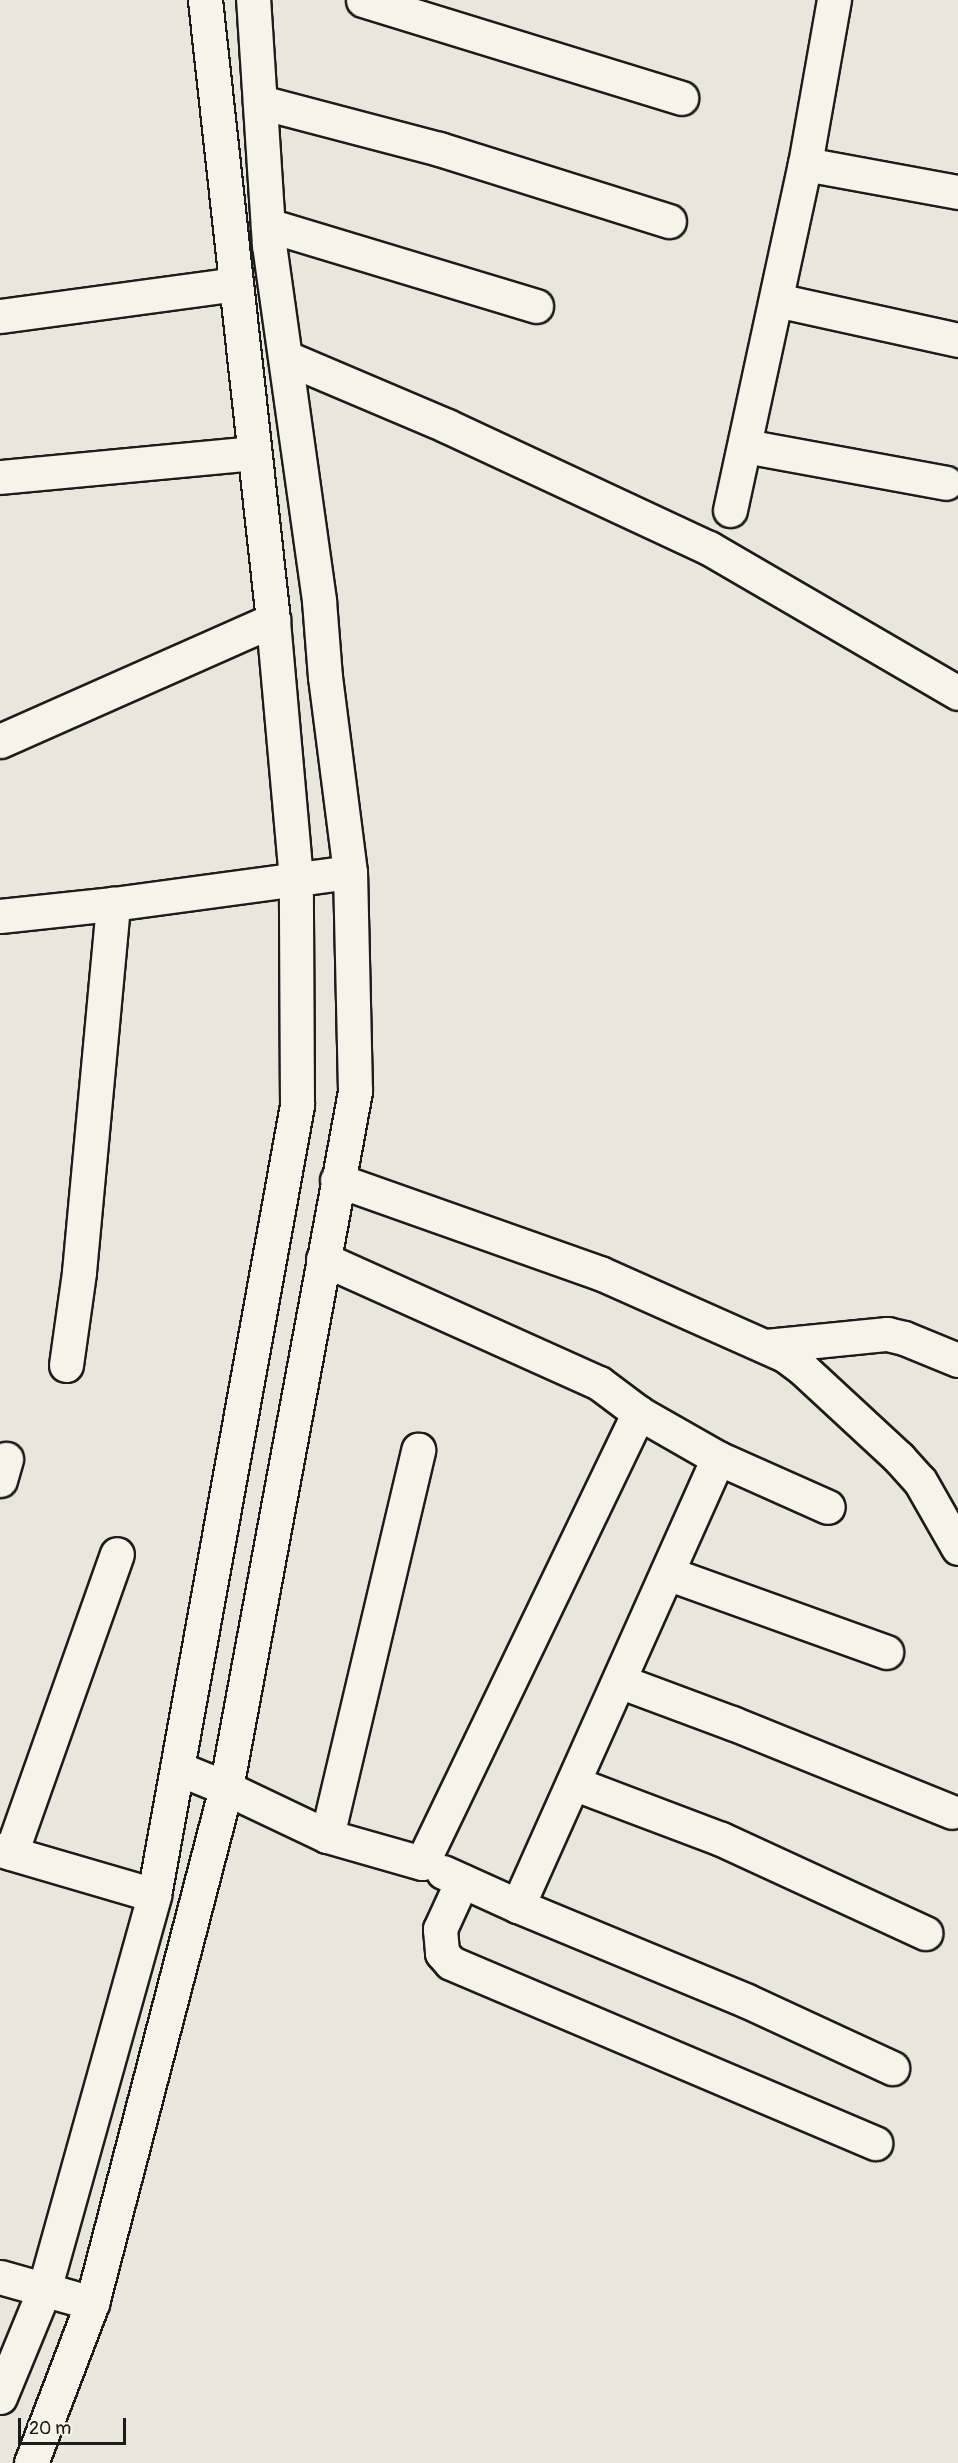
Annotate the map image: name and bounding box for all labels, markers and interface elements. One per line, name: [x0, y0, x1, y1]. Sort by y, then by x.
scale bar: [21, 2406, 129, 2444]
text: 20 m: [29, 2417, 71, 2440]

